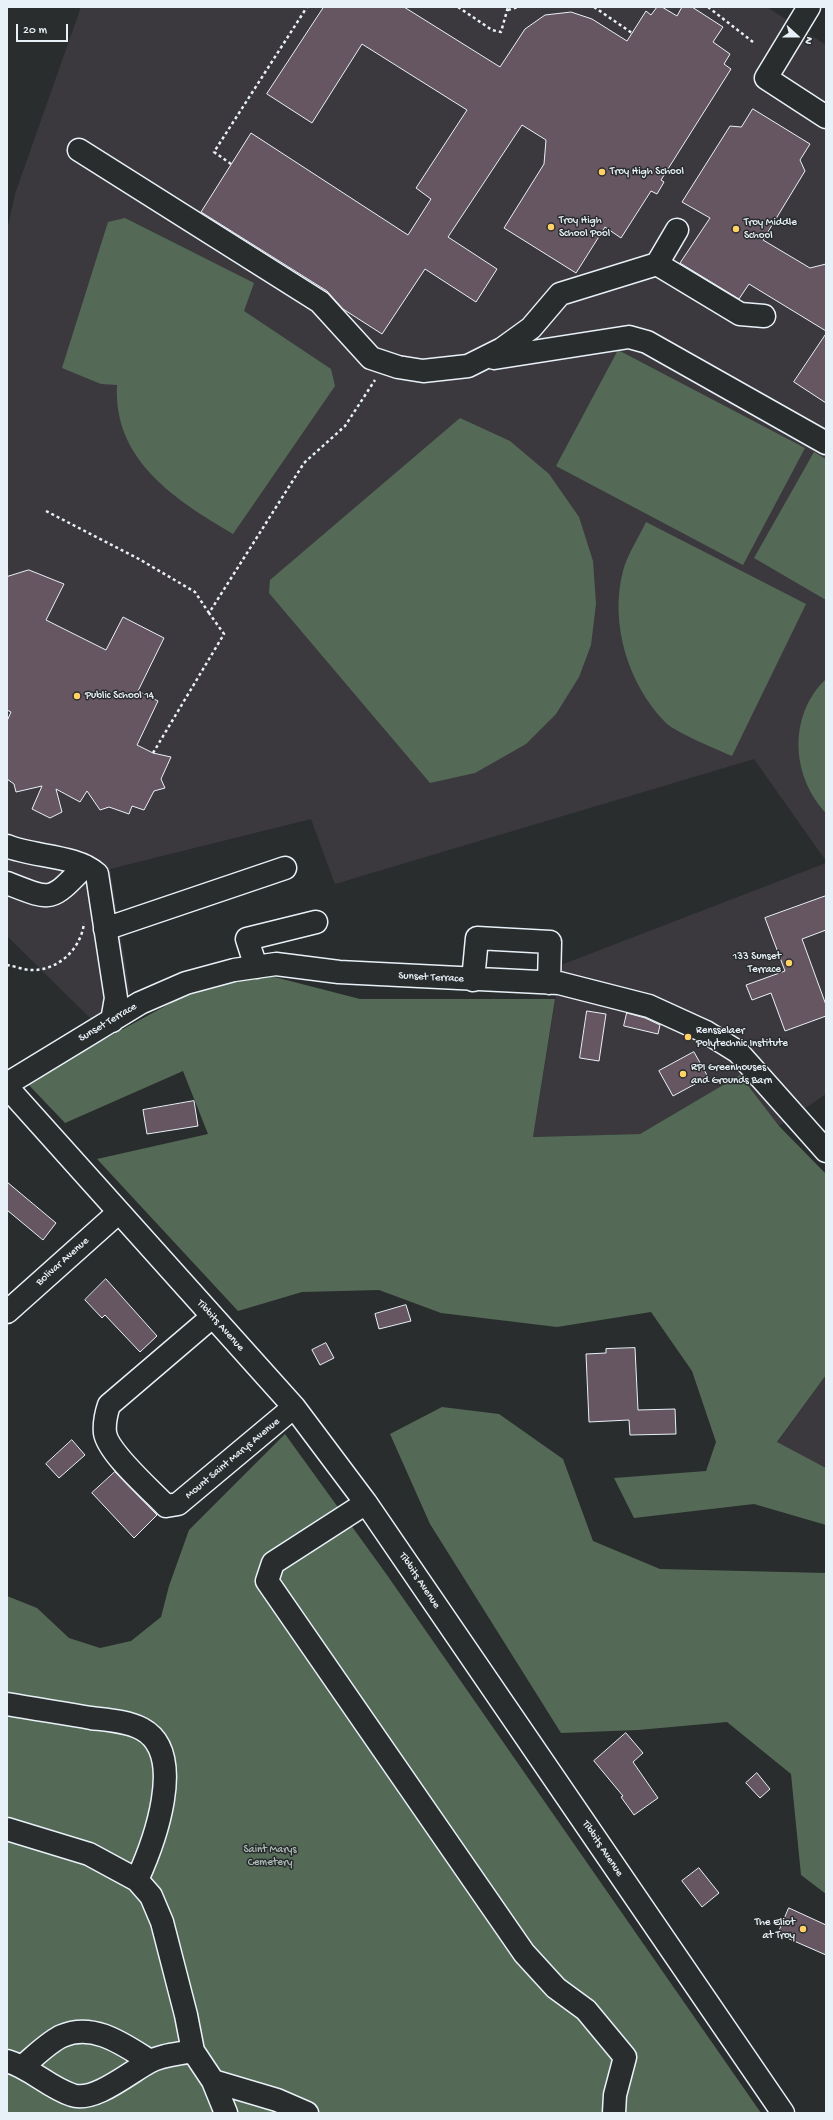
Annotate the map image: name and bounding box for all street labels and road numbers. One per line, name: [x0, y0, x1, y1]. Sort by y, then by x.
street label: Sunset Terrace: [398, 970, 464, 986]
street label: Sunset Terrace: [77, 1000, 139, 1046]
street label: Bolivar Avenue: [34, 1235, 92, 1289]
street label: Tibbits Avenue: [193, 1297, 247, 1355]
street label: Mount Saint Marys Avenue: [183, 1416, 283, 1502]
street label: Tibbits Avenue: [395, 1550, 443, 1612]
street label: Tibbits Avenue: [578, 1818, 626, 1880]

